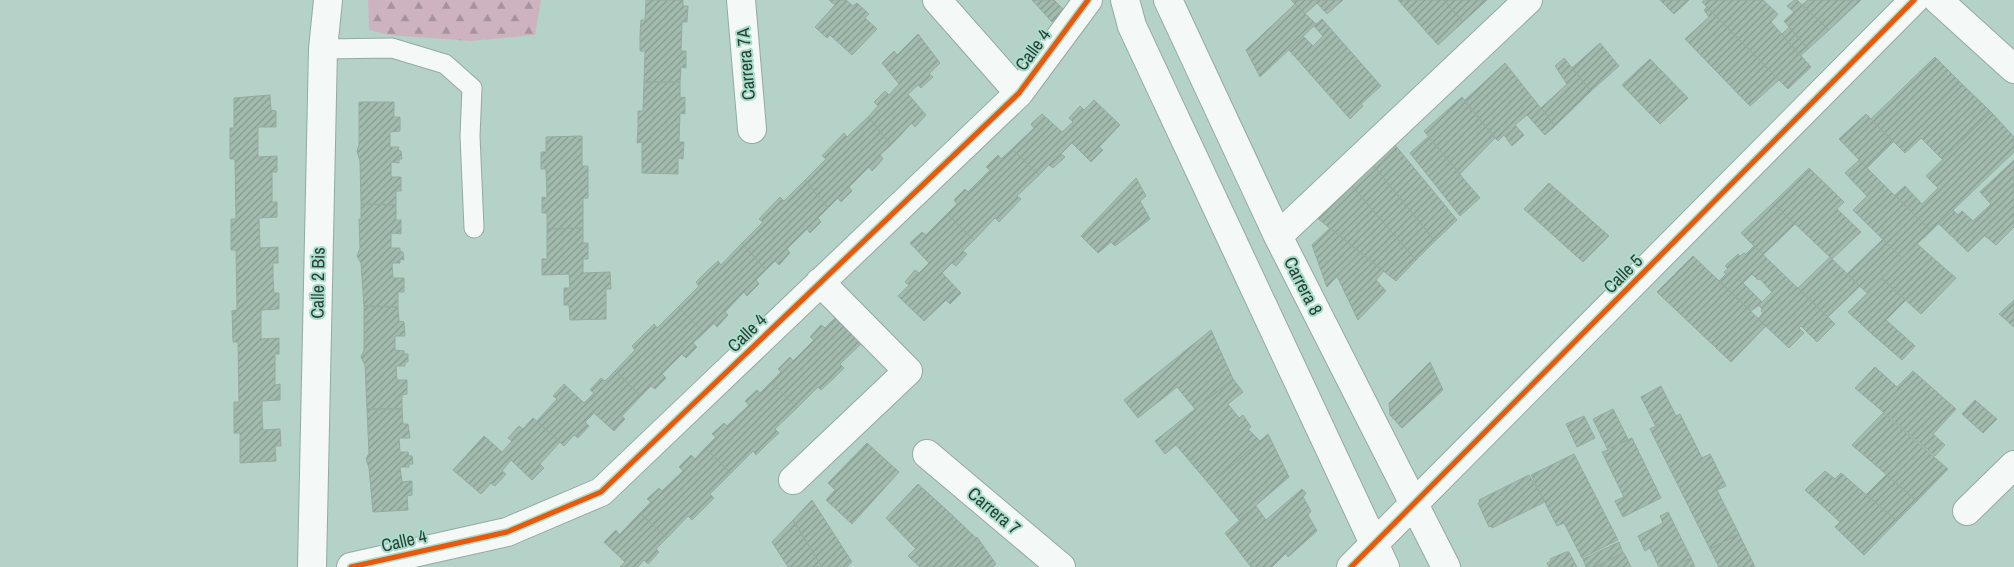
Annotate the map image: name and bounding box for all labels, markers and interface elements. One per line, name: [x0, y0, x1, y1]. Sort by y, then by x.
street label: Calle 4: [1009, 24, 1056, 76]
street label: Carrera 7A: [730, 27, 761, 101]
street label: Calle 2 Bis: [304, 247, 331, 319]
street label: Calle 5: [1598, 249, 1648, 299]
street label: Carrera 8: [1278, 252, 1329, 319]
street label: Calle 4: [721, 308, 772, 358]
street label: Carrera 7: [962, 481, 1026, 540]
street label: Calle 4: [379, 523, 429, 558]

